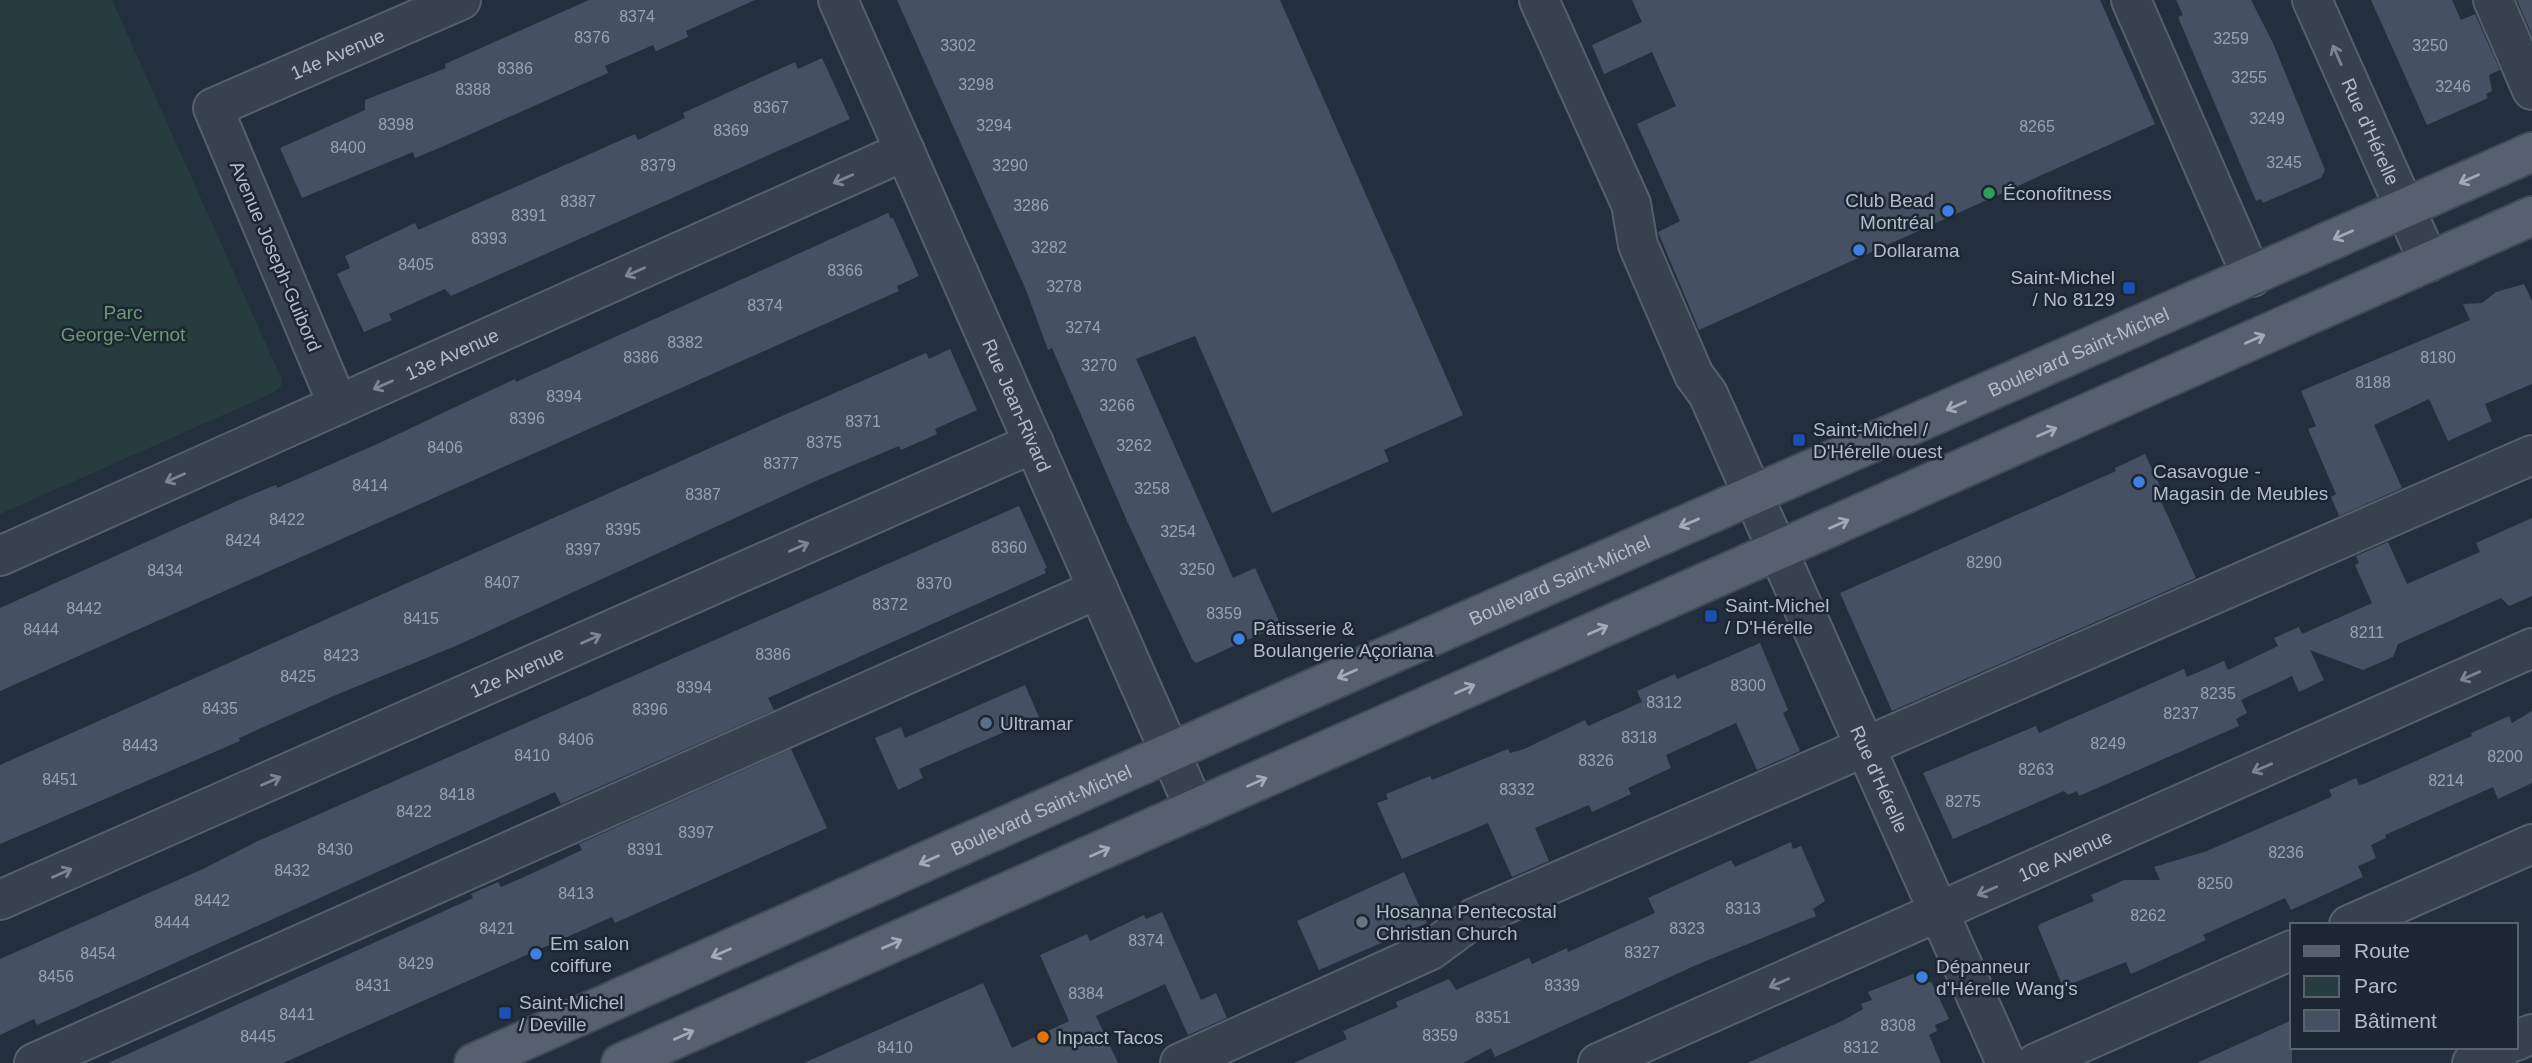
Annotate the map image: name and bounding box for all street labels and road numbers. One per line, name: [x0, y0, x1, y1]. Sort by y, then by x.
street label: 14e Avenue: [288, 25, 388, 84]
street label: Rue d'Hérelle: [2337, 75, 2403, 188]
street label: Avenue Joseph-Guibord: [226, 158, 325, 354]
street label: Boulevard Saint-Michel: [1985, 303, 2172, 401]
street label: 13e Avenue: [402, 324, 502, 384]
street label: Rue Jean-Rivard: [978, 336, 1055, 475]
street label: Boulevard Saint-Michel: [1466, 532, 1653, 630]
street label: 12e Avenue: [467, 642, 567, 702]
street label: Rue d'Hérelle: [1846, 723, 1912, 836]
street label: Boulevard Saint-Michel: [948, 761, 1135, 860]
street label: 10e Avenue: [2015, 826, 2115, 886]

